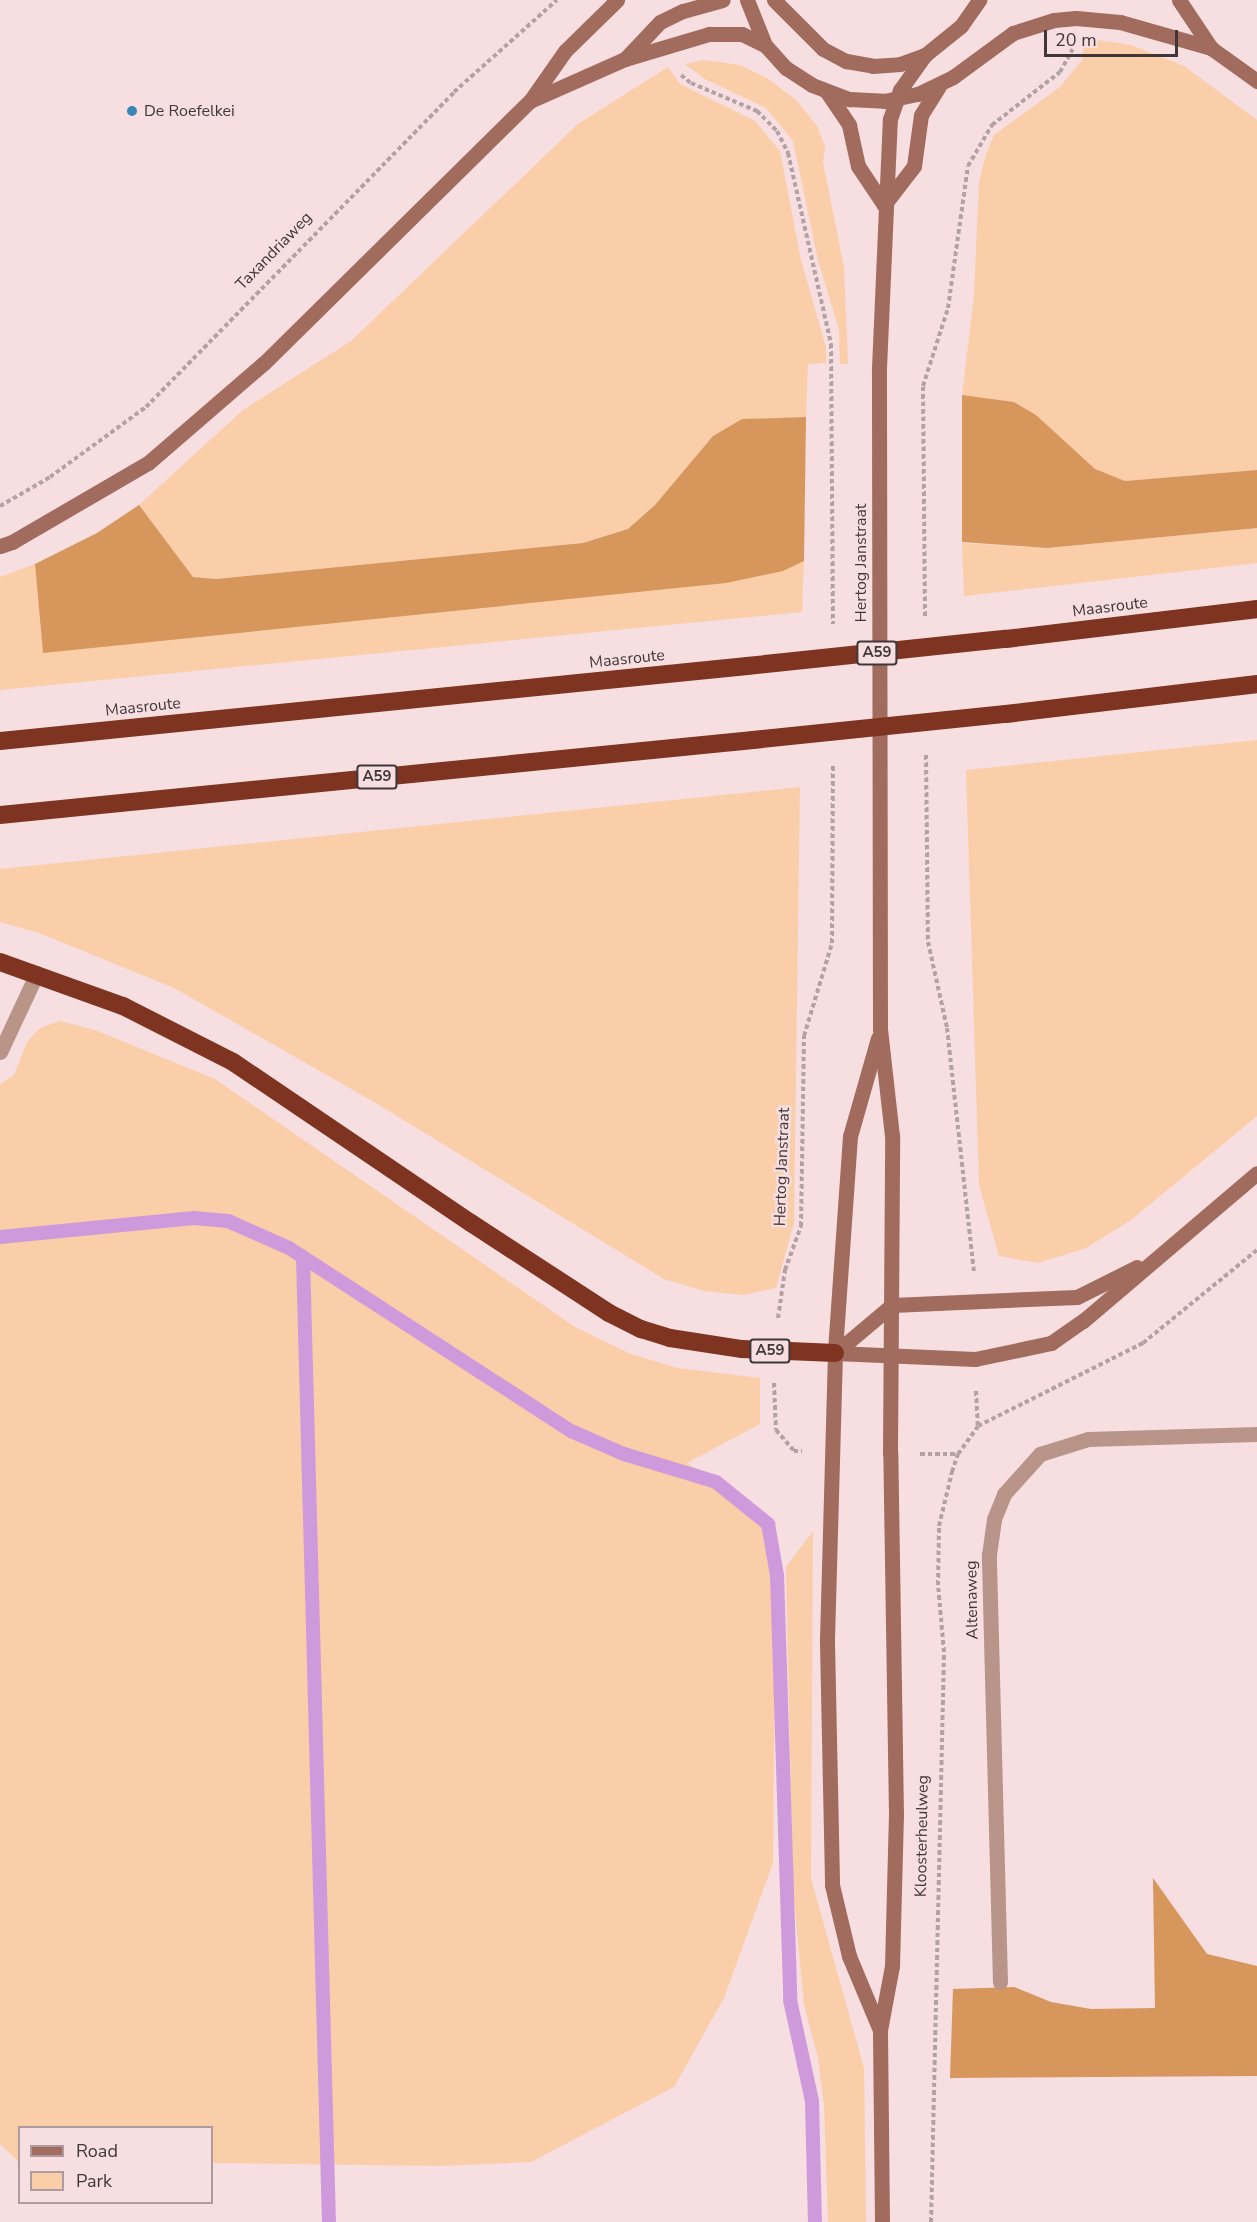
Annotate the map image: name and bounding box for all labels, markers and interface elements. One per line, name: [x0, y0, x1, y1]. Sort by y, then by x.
scale bar: [1047, 18, 1180, 56]
text: 20 m: [1055, 28, 1097, 52]
place label: De Roefelkei: [144, 101, 235, 121]
marker: De Roefelkei: [125, 104, 139, 118]
street label: Taxandriaweg: [232, 208, 316, 294]
street label: Hertog Janstraat: [851, 504, 871, 622]
street label: Maasroute: [1071, 593, 1149, 621]
road number: A59: [856, 641, 898, 665]
street label: Maasroute: [588, 645, 666, 673]
street label: Maasroute: [104, 693, 182, 721]
road number: A59: [356, 765, 398, 789]
street label: Hertog Janstraat: [770, 1107, 794, 1227]
road number: A59: [749, 1339, 791, 1363]
street label: Altenaweg: [962, 1560, 982, 1640]
street label: Kloosterheulweg: [911, 1775, 933, 1897]
legend: [18, 2126, 213, 2204]
text: Road: [76, 2139, 118, 2163]
text: Park: [76, 2169, 112, 2193]

